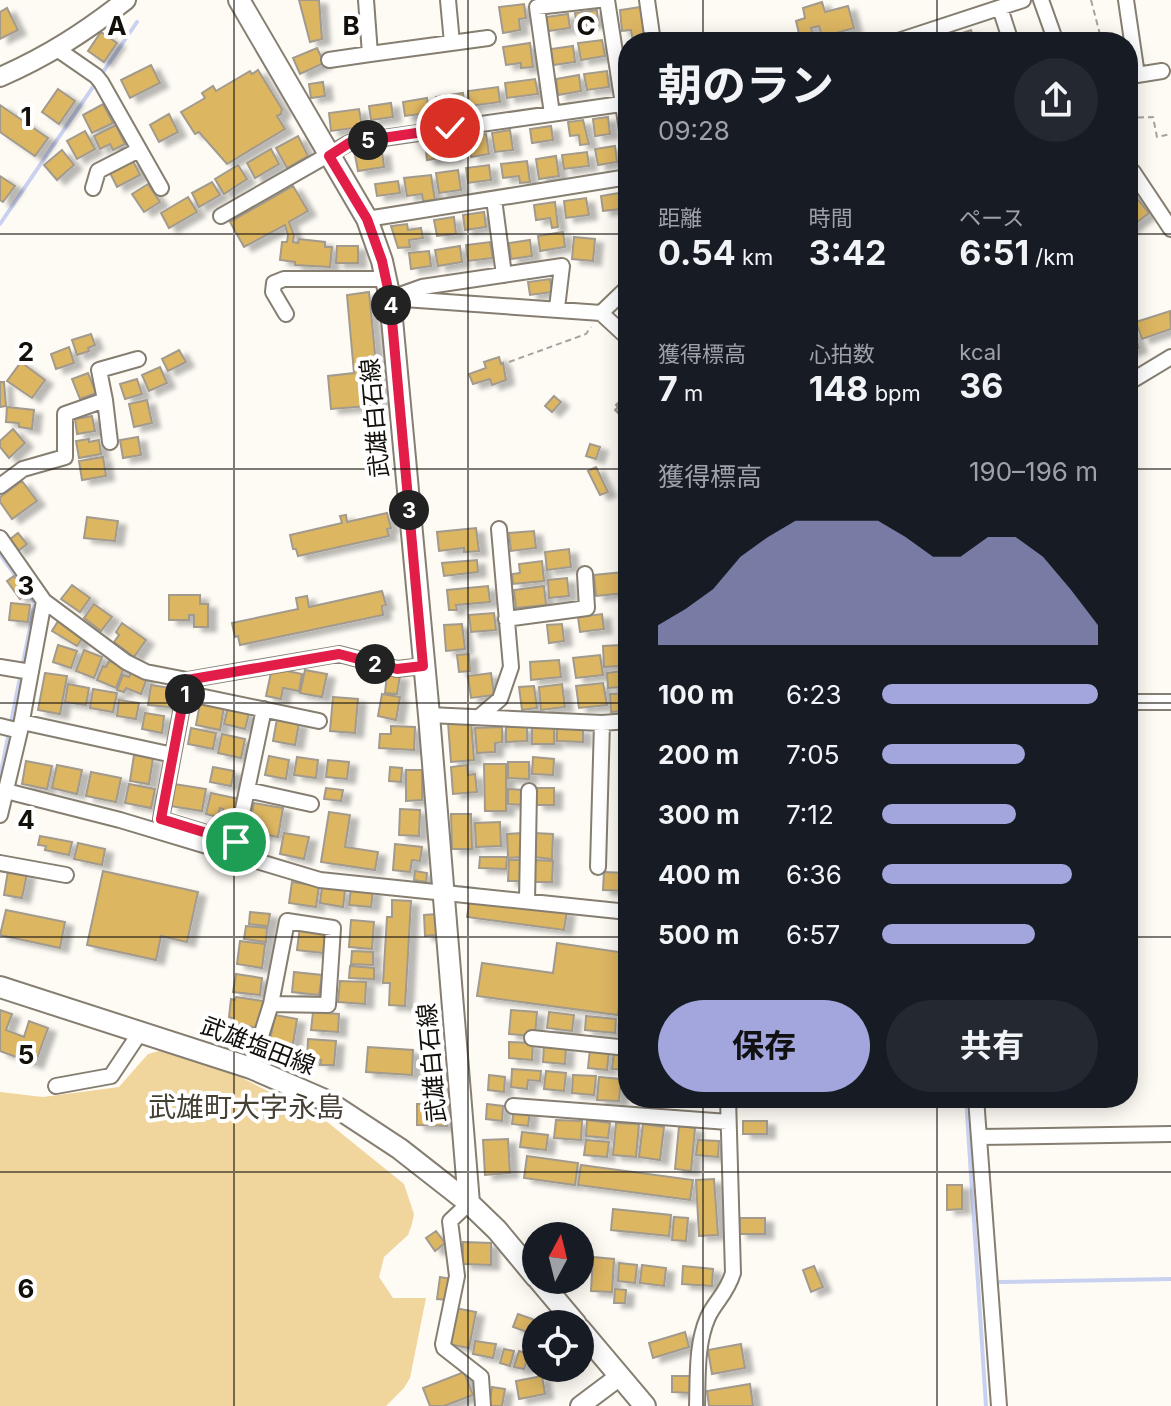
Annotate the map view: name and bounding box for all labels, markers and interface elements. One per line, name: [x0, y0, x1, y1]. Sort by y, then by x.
text: A: [107, 10, 127, 41]
text: B: [342, 10, 360, 41]
text: C: [576, 10, 596, 41]
text: 朝のラン: [658, 58, 834, 112]
button: share: [1014, 58, 1098, 142]
pin: [416, 94, 484, 162]
text: 1: [20, 101, 32, 132]
icon: check: [428, 106, 472, 150]
text: 09:28: [658, 115, 730, 146]
pin: 5: [348, 120, 388, 160]
text: 5: [361, 127, 375, 153]
text: 距離: [658, 205, 702, 231]
text: 時間: [809, 205, 853, 231]
text: ペース: [959, 205, 1024, 231]
text: 0.54: [658, 232, 736, 273]
text: 3:42: [809, 232, 886, 273]
text: 6:51: [959, 232, 1029, 273]
text: km: [736, 244, 773, 270]
text: /km: [1029, 244, 1075, 270]
pin: 4: [371, 285, 411, 325]
text: 4: [384, 292, 398, 318]
text: 2: [18, 336, 34, 367]
text: kcal: [959, 339, 1001, 365]
text: 獲得標高: [658, 341, 746, 367]
text: 心拍数: [809, 341, 875, 367]
street label: 武雄白石線: [355, 357, 394, 479]
text: 36: [959, 365, 1003, 406]
text: 7: [658, 368, 678, 409]
text: 148: [809, 368, 868, 409]
text: m: [678, 380, 703, 406]
text: bpm: [868, 380, 921, 406]
text: 190–196 m: [969, 456, 1098, 487]
text: 獲得標高: [658, 461, 762, 492]
pin: 3: [389, 490, 429, 530]
text: 3: [402, 497, 416, 523]
text: 3: [18, 570, 34, 601]
pin: 2: [355, 644, 395, 684]
text: 2: [368, 651, 382, 677]
pin: 1: [165, 674, 205, 714]
text: 100 m: [658, 679, 734, 710]
text: 6:23: [786, 679, 842, 710]
text: 1: [180, 681, 190, 707]
text: 200 m: [658, 739, 739, 770]
text: 7:05: [786, 739, 840, 770]
text: 300 m: [658, 799, 740, 830]
text: 7:12: [786, 799, 834, 830]
text: 4: [17, 804, 35, 835]
pin: [202, 808, 270, 876]
icon: arrive: [214, 820, 258, 864]
text: 400 m: [658, 859, 741, 890]
text: 6:36: [786, 859, 842, 890]
text: 500 m: [658, 919, 740, 950]
text: 6:57: [786, 919, 840, 950]
button: 保存: [658, 1000, 870, 1092]
button: 共有: [886, 1000, 1098, 1092]
street label: 武雄白石線: [412, 1002, 451, 1124]
street label: 武雄塩田線: [197, 1010, 319, 1081]
text: 5: [18, 1039, 34, 1070]
district label: 武雄町大字永島: [148, 1090, 344, 1124]
north arrow: [522, 1222, 594, 1294]
map controls: [522, 1222, 594, 1382]
text: 6: [18, 1273, 34, 1304]
button: locate: [522, 1310, 594, 1382]

